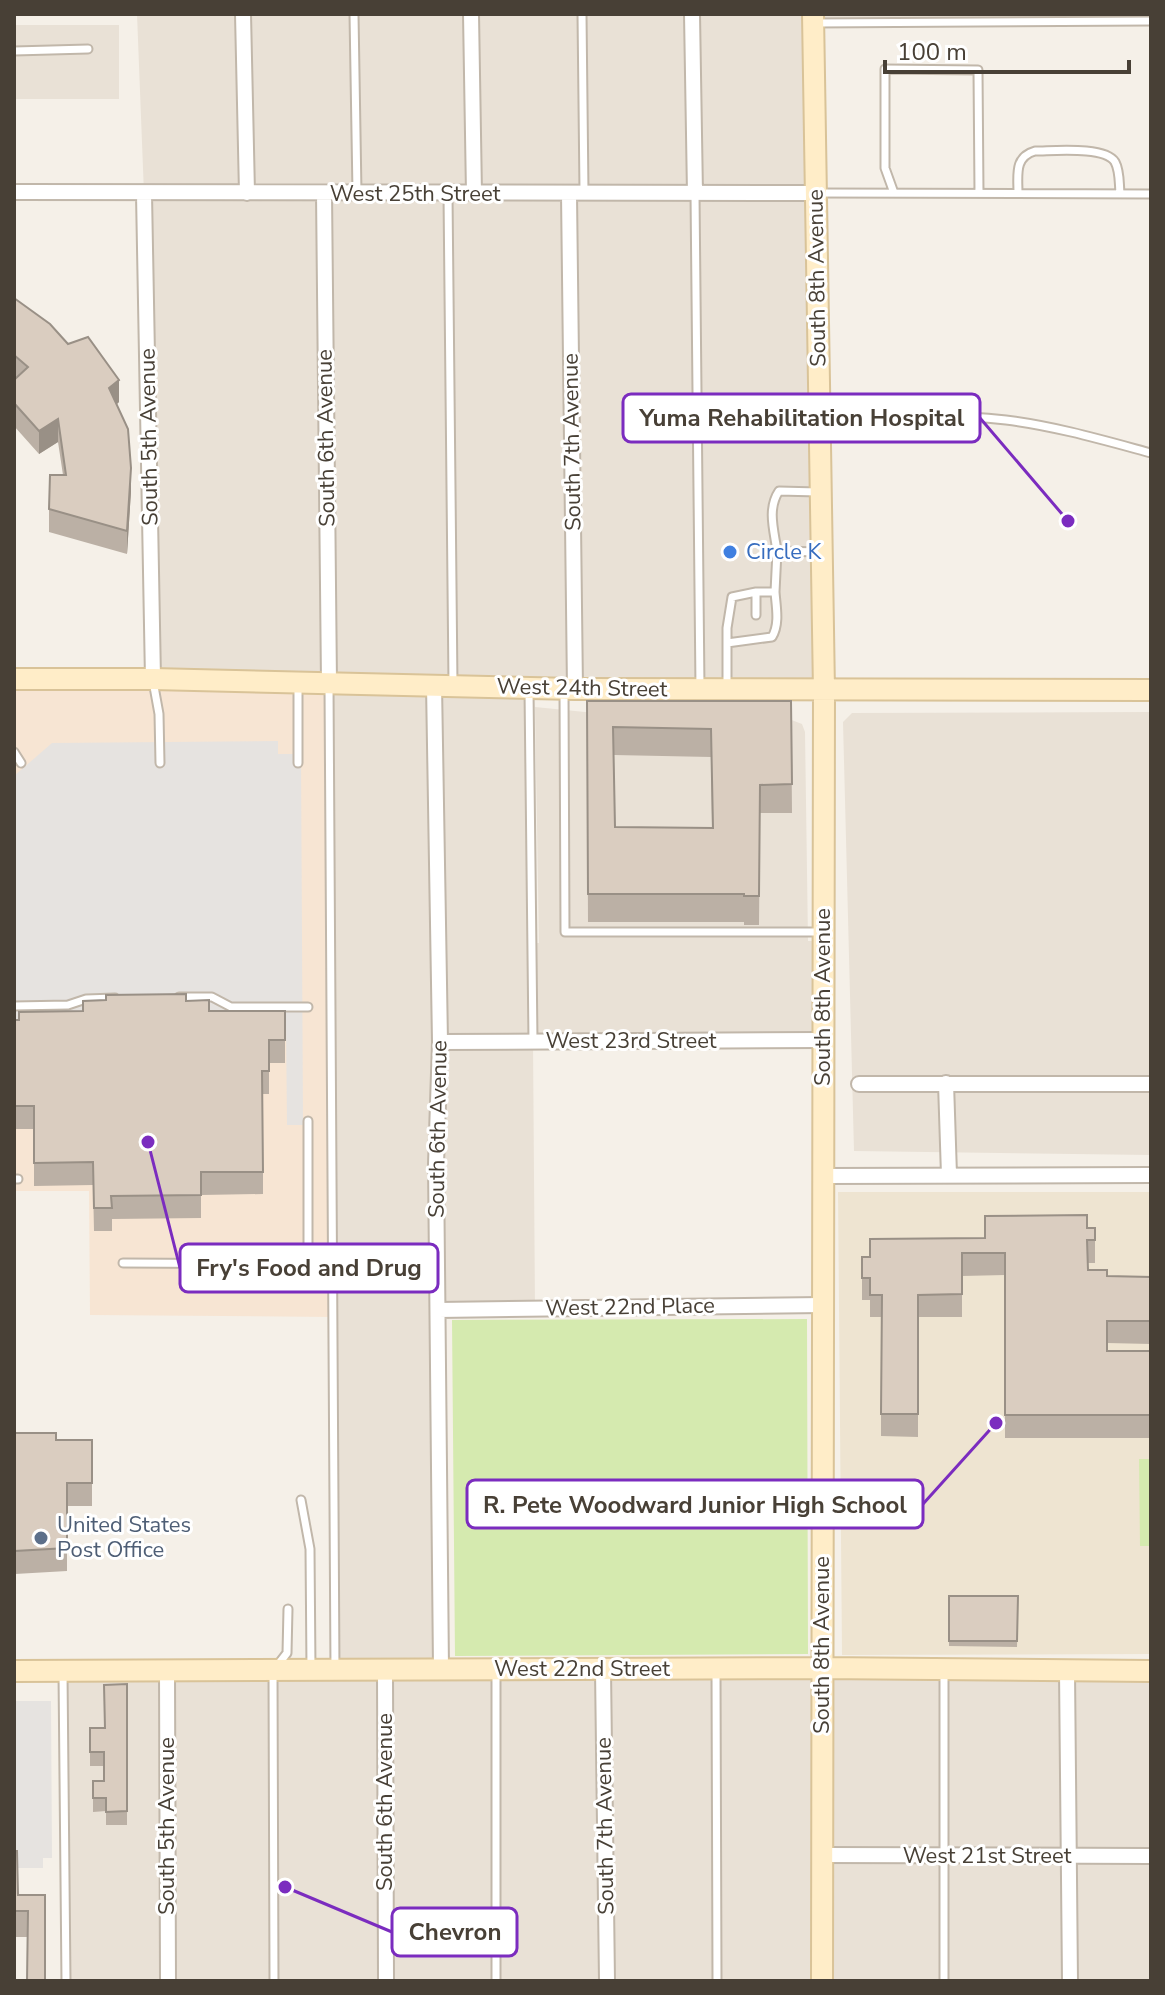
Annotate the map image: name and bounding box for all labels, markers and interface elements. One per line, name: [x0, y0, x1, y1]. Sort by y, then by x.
scale bar: [885, 24, 1129, 74]
text: 100 m: [897, 36, 967, 68]
street label: West 25th Street: [330, 179, 501, 209]
street label: South 8th Avenue: [800, 189, 834, 367]
street label: South 5th Avenue: [132, 348, 166, 526]
street label: South 6th Avenue: [309, 349, 343, 527]
street label: South 7th Avenue: [555, 353, 589, 531]
callout: Yuma Rehabilitation Hospital: [623, 394, 980, 442]
text: Yuma Rehabilitation Hospital: [639, 402, 965, 434]
place label: Circle K: [746, 537, 823, 567]
marker: Circle K: [721, 543, 739, 561]
street label: West 24th Street: [496, 672, 668, 704]
street label: South 8th Avenue: [808, 908, 838, 1086]
street label: West 23rd Street: [545, 1026, 717, 1056]
street label: South 6th Avenue: [421, 1040, 455, 1218]
callout: Fry's Food and Drug: [180, 1244, 438, 1292]
text: Fry's Food and Drug: [196, 1252, 422, 1284]
street label: West 22nd Place: [545, 1291, 715, 1323]
callout: R. Pete Woodward Junior High School: [467, 1480, 923, 1528]
text: R. Pete Woodward Junior High School: [483, 1489, 907, 1521]
place label: United States Post Office: [57, 1510, 191, 1565]
marker: United States Post Office: [32, 1529, 50, 1547]
street label: South 8th Avenue: [807, 1556, 837, 1734]
street label: West 22nd Street: [494, 1654, 670, 1684]
street label: South 6th Avenue: [370, 1713, 400, 1891]
street label: South 5th Avenue: [152, 1737, 182, 1915]
street label: South 7th Avenue: [588, 1737, 622, 1915]
street label: West 21st Street: [903, 1841, 1072, 1871]
callout: Chevron: [392, 1908, 517, 1956]
text: Chevron: [409, 1916, 501, 1948]

